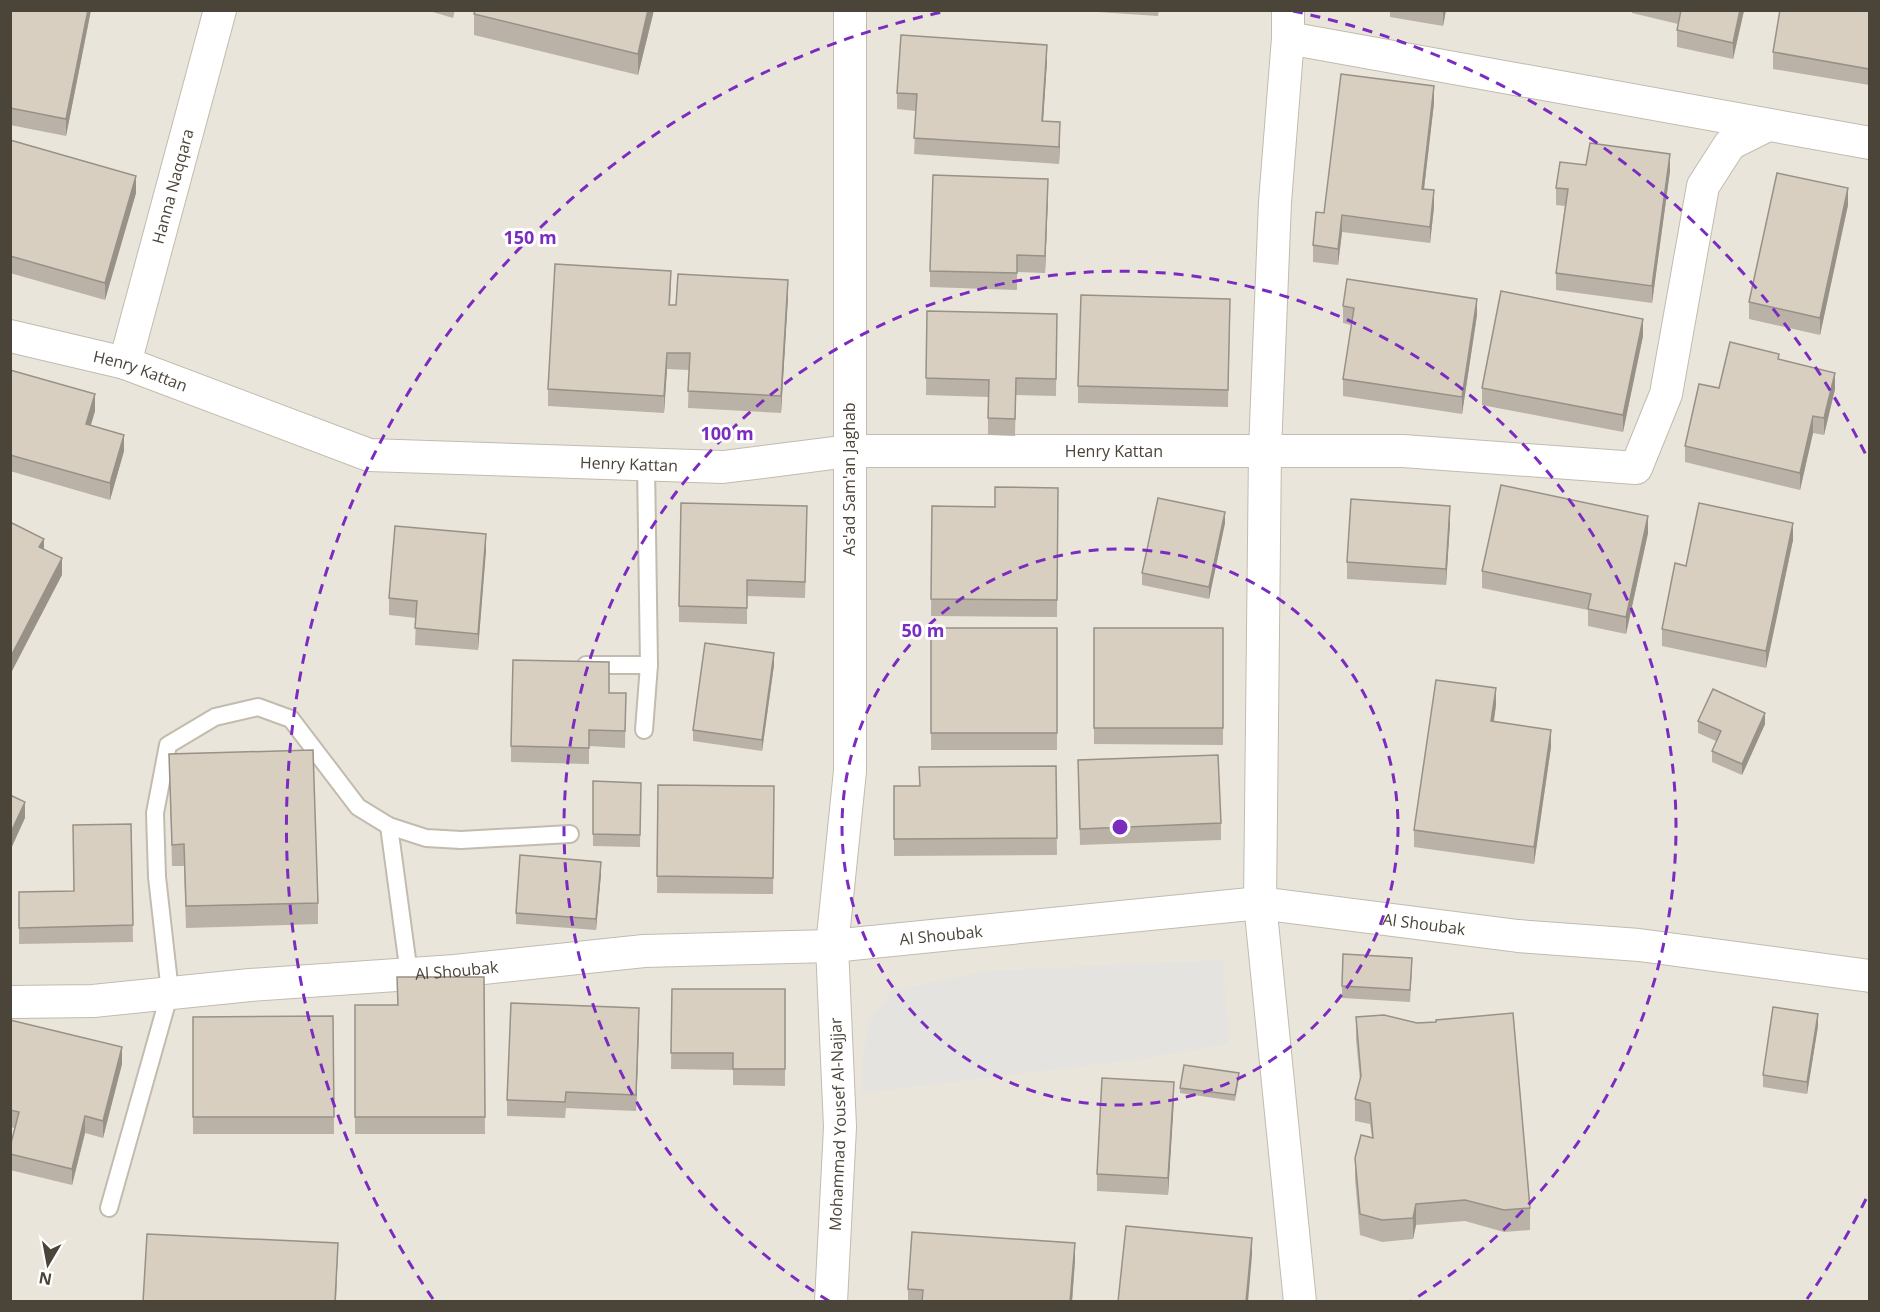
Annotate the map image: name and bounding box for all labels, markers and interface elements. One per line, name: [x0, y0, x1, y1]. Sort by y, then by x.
street label: Hanna Naqqara: [147, 126, 199, 246]
text: 150 m: [503, 225, 557, 249]
street label: Henry Kattan: [91, 345, 191, 397]
street label: As'ad Sam'an Jaghab: [838, 402, 860, 556]
text: 100 m: [700, 421, 754, 445]
street label: Henry Kattan: [1065, 440, 1163, 462]
street label: Henry Kattan: [580, 451, 678, 476]
text: 50 m: [902, 618, 944, 642]
centre of rings: [1110, 817, 1130, 837]
street label: Al Shoubak: [1381, 908, 1467, 940]
street label: Al Shoubak: [898, 920, 984, 950]
street label: Al Shoubak: [414, 955, 500, 985]
street label: Mohammad Yousef Al-Najjar: [824, 1017, 851, 1231]
north arrow: [18, 1234, 78, 1294]
text: N: [37, 1267, 54, 1291]

